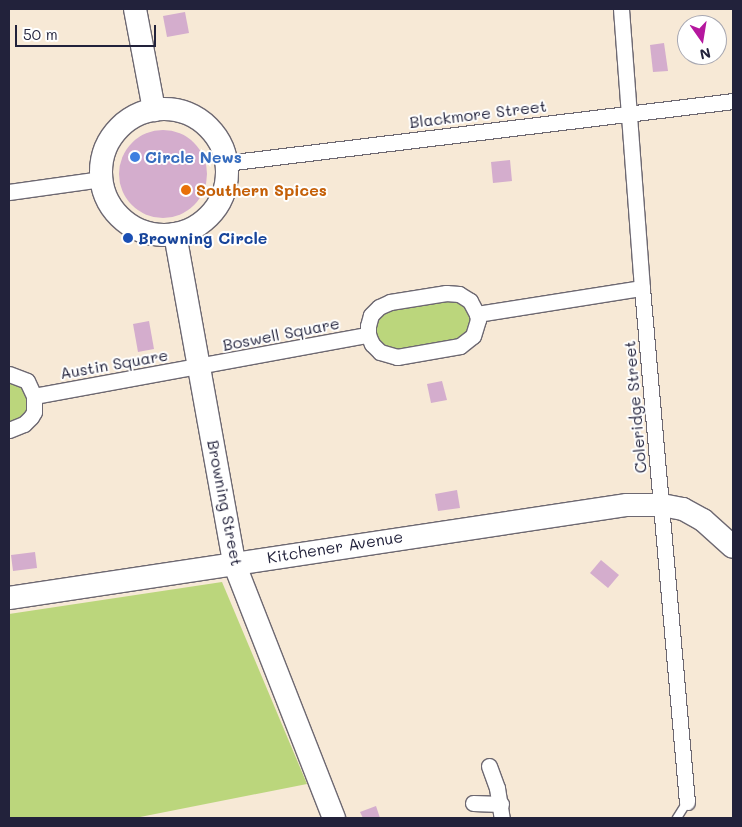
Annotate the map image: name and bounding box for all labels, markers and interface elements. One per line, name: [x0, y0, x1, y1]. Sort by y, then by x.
scale bar: [18, 15, 159, 47]
north arrow: [677, 15, 727, 65]
text: 50 m: [23, 24, 58, 44]
text: N: [698, 44, 713, 65]
street label: Blackmore Street: [408, 96, 548, 132]
place label: Circle News: [145, 147, 242, 167]
marker: Circle News: [129, 151, 141, 163]
place label: Southern Spices: [196, 180, 327, 200]
marker: Southern Spices: [180, 184, 192, 196]
place label: Browning Circle: [138, 228, 267, 248]
marker: Browning Circle: [122, 232, 134, 244]
street label: Boswell Square: [221, 313, 341, 355]
street label: Coleridge Street: [620, 340, 650, 474]
street label: Austin Square: [58, 345, 170, 383]
street label: Browning Street: [203, 438, 247, 568]
street label: Kitchener Avenue: [266, 527, 404, 567]

